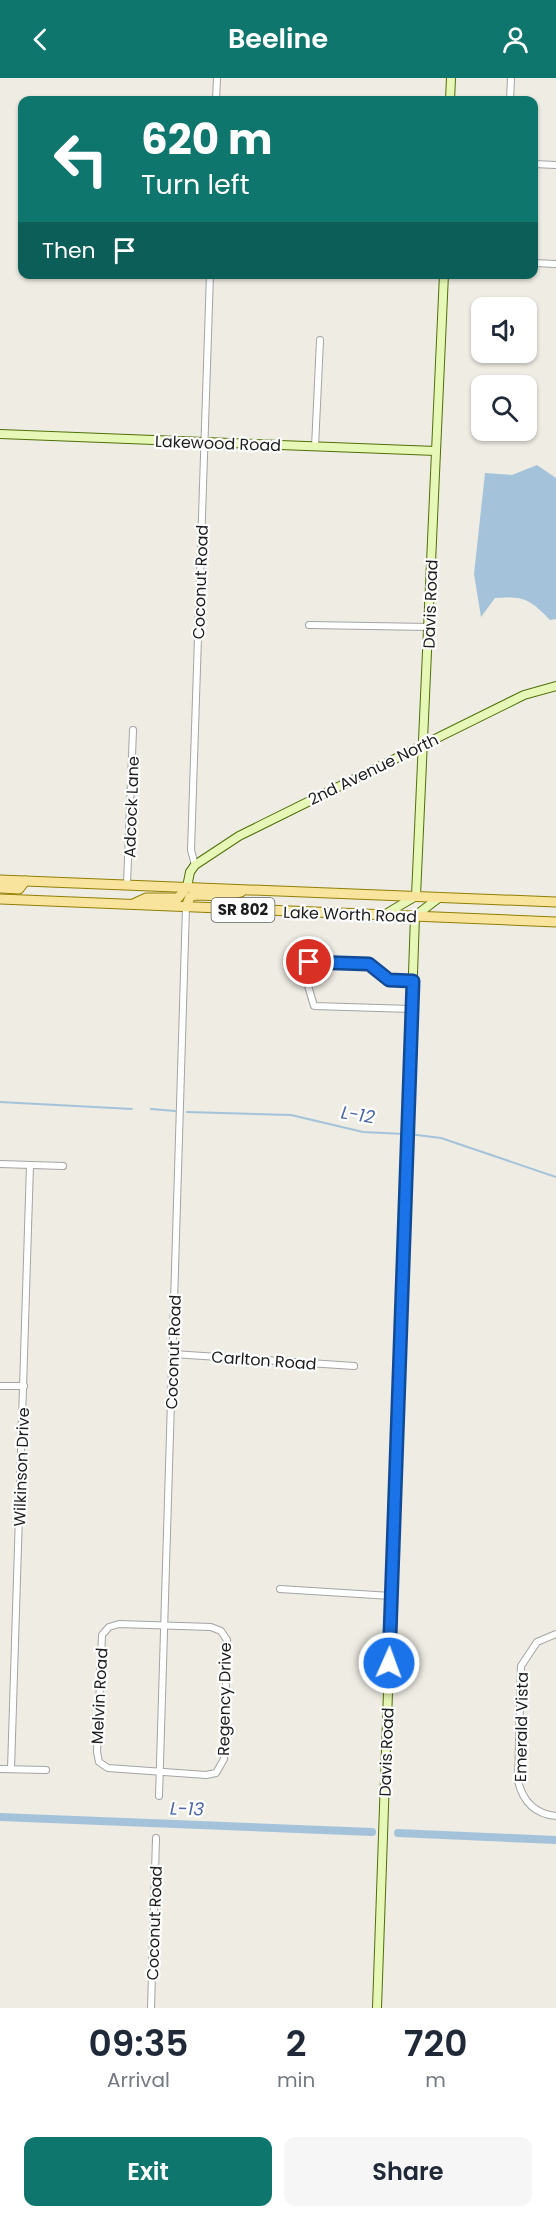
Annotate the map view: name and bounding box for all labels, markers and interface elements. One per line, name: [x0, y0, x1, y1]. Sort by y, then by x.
text: Beeline: [228, 20, 328, 57]
icon: back: [24, 23, 57, 56]
icon: person: [499, 23, 532, 56]
text: 620 m: [141, 110, 273, 169]
icon: left: [42, 120, 120, 198]
text: Turn left: [141, 166, 250, 203]
icon: arrive: [108, 234, 141, 267]
text: Then: [42, 235, 96, 266]
map controls: [471, 297, 537, 441]
button: sound: [471, 297, 537, 363]
button: search: [471, 375, 537, 441]
street label: Lakewood Road: [155, 430, 281, 457]
street label: Coconut Road: [187, 524, 214, 640]
street label: Davis Road: [417, 559, 444, 649]
street label: 2nd Avenue North: [304, 728, 442, 811]
street label: Adcock Lane: [118, 756, 145, 858]
road number: SR 802: [212, 898, 274, 922]
street label: Lake Worth Road: [283, 901, 417, 928]
pin: [283, 936, 334, 987]
icon: arrive: [292, 945, 325, 978]
water label: L-12: [339, 1100, 377, 1130]
street label: Coconut Road: [160, 1294, 187, 1410]
street label: Carlton Road: [211, 1345, 317, 1376]
street label: Wilkinson Drive: [8, 1407, 35, 1527]
position arrow: [357, 1631, 421, 1695]
street label: Regency Drive: [212, 1642, 237, 1756]
street label: Melvin Road: [85, 1647, 114, 1745]
street label: Emerald Vista: [509, 1672, 534, 1782]
street label: Davis Road: [373, 1707, 400, 1797]
water label: L-13: [170, 1795, 205, 1822]
street label: Coconut Road: [141, 1865, 168, 1981]
text: 09:35: [89, 2018, 189, 2069]
text: 2: [286, 2018, 307, 2069]
text: 720: [404, 2018, 468, 2069]
text: Arrival: [107, 2066, 170, 2094]
text: min: [277, 2066, 315, 2094]
text: m: [425, 2066, 446, 2094]
button: Exit: [24, 2137, 272, 2206]
button: Share: [284, 2137, 532, 2206]

